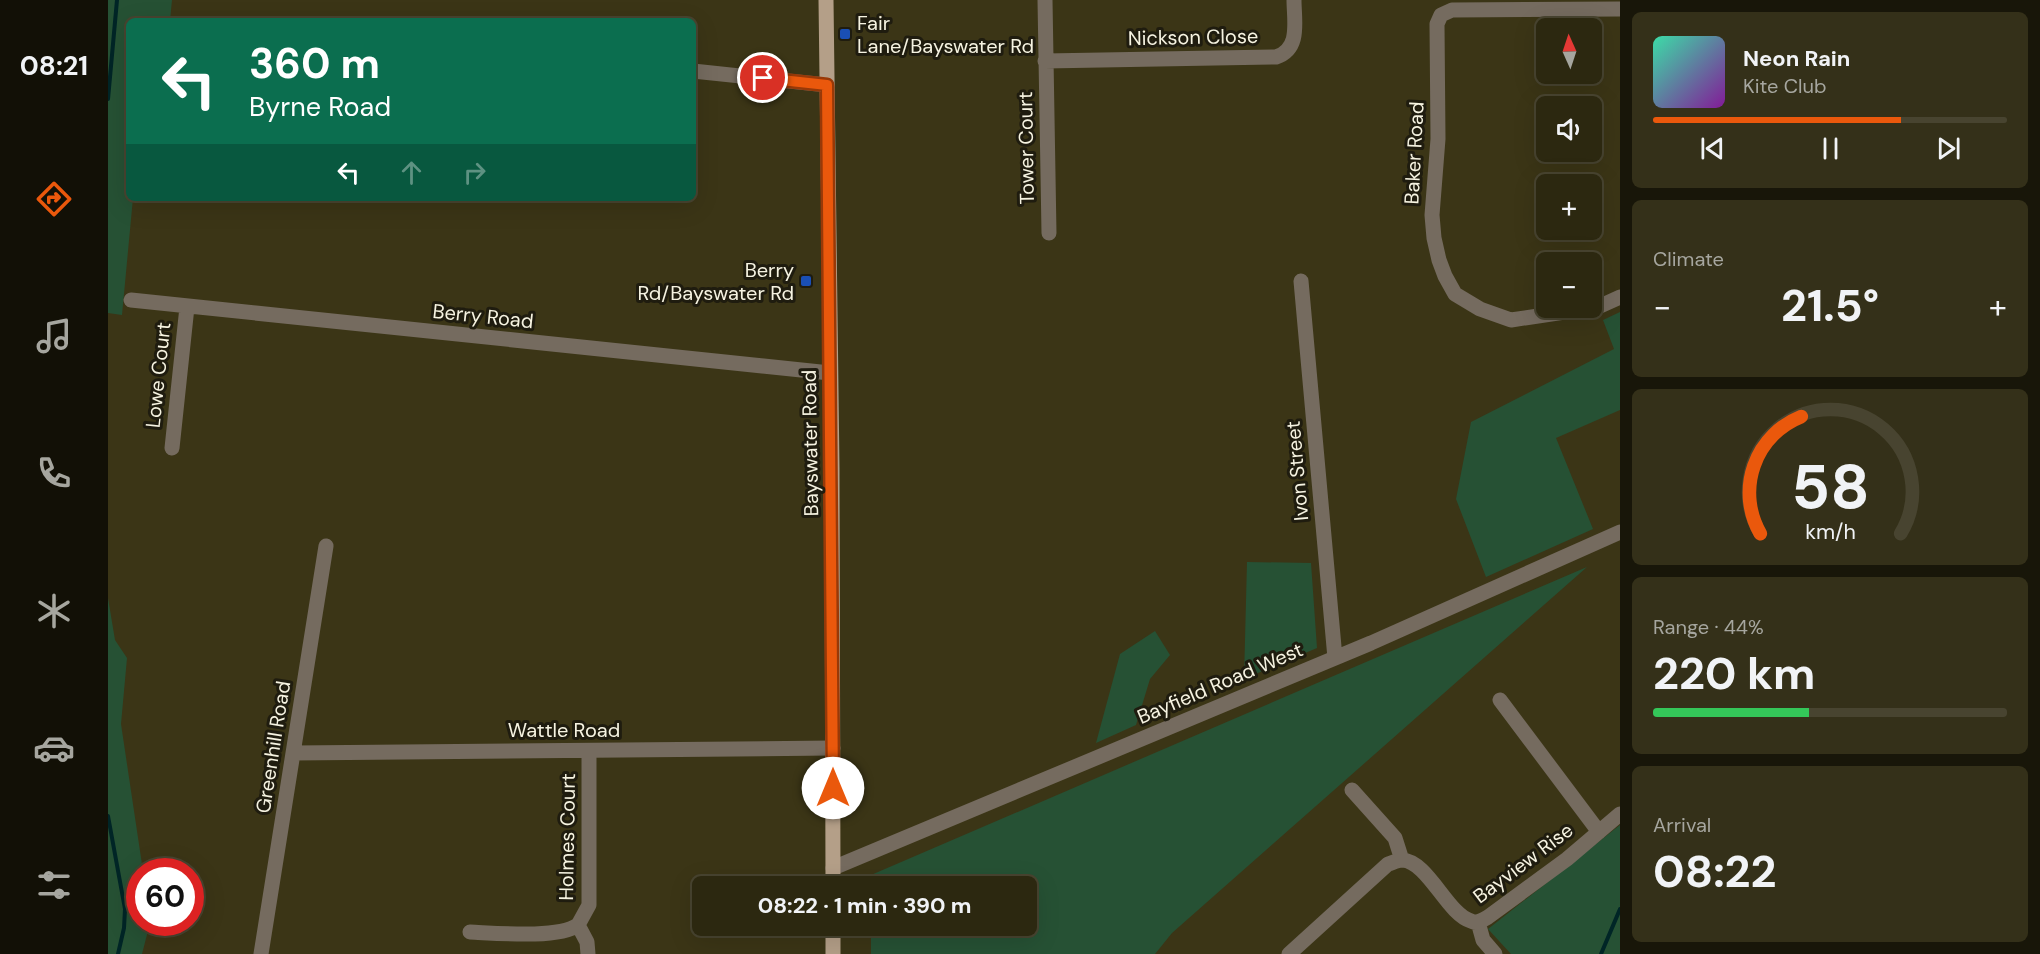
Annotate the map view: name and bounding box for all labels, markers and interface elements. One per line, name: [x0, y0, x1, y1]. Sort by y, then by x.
place label: Fair Lane/Bayswater Rd: [857, 10, 1034, 59]
north arrow: [1536, 18, 1602, 84]
map controls: [1536, 18, 1602, 318]
street label: Nickson Close: [1128, 23, 1258, 51]
marker: Fair Lane/Bayswater Rd: [838, 27, 852, 41]
text: 360 m: [249, 36, 380, 91]
icon: left: [150, 42, 228, 120]
text: Neon Rain: [1743, 44, 1850, 73]
text: 08:21: [20, 48, 88, 83]
pin: [737, 52, 788, 103]
icon: arrive: [746, 61, 779, 94]
text: Kite Club: [1743, 73, 1827, 99]
text: Byrne Road: [249, 89, 391, 124]
street label: Tower Court: [1012, 91, 1040, 205]
button: sound: [1536, 96, 1602, 162]
street label: Baker Road: [1398, 101, 1430, 205]
icon: previous: [1696, 132, 1729, 165]
icon: pause: [1814, 132, 1847, 165]
icon: next: [1932, 132, 1965, 165]
icon: left: [332, 156, 365, 189]
icon: ahead: [395, 156, 428, 189]
icon: right: [458, 156, 491, 189]
button: +: [1536, 174, 1602, 240]
icon: directions: [33, 178, 75, 220]
text: Climate: [1653, 246, 1724, 272]
button: −: [1536, 252, 1602, 318]
place label: Berry Rd/Bayswater Rd: [637, 257, 794, 306]
marker: Berry Rd/Bayswater Rd: [799, 274, 813, 288]
text: 21.5°: [1781, 276, 1879, 335]
text: −: [1653, 285, 1671, 328]
text: +: [1989, 285, 2007, 328]
street label: Berry Road: [431, 298, 535, 334]
icon: music: [33, 315, 75, 357]
street label: Lowe Court: [140, 321, 176, 429]
street label: Bayswater Road: [796, 370, 824, 516]
street label: Ivon Street: [1280, 420, 1314, 522]
text: 58: [1791, 446, 1869, 527]
icon: phone: [33, 452, 75, 494]
text: km/h: [1805, 518, 1855, 546]
icon: climate: [33, 590, 75, 632]
text: Range · 44%: [1653, 614, 1764, 640]
street label: Bayfield Road West: [1133, 636, 1307, 730]
text: 220 km: [1653, 644, 1815, 703]
street label: Greenhill Road: [250, 679, 296, 815]
street label: Wattle Road: [508, 717, 620, 743]
icon: car: [33, 727, 75, 769]
position arrow: [801, 756, 865, 820]
street label: Holmes Court: [553, 773, 581, 901]
text: Arrival: [1653, 812, 1711, 838]
street label: Bayview Rise: [1468, 817, 1578, 909]
text: 08:22: [1653, 842, 1777, 901]
speed limit sign: 60: [126, 858, 204, 936]
icon: filters: [33, 864, 75, 906]
text: 08:22 · 1 min · 390 m: [758, 891, 971, 920]

